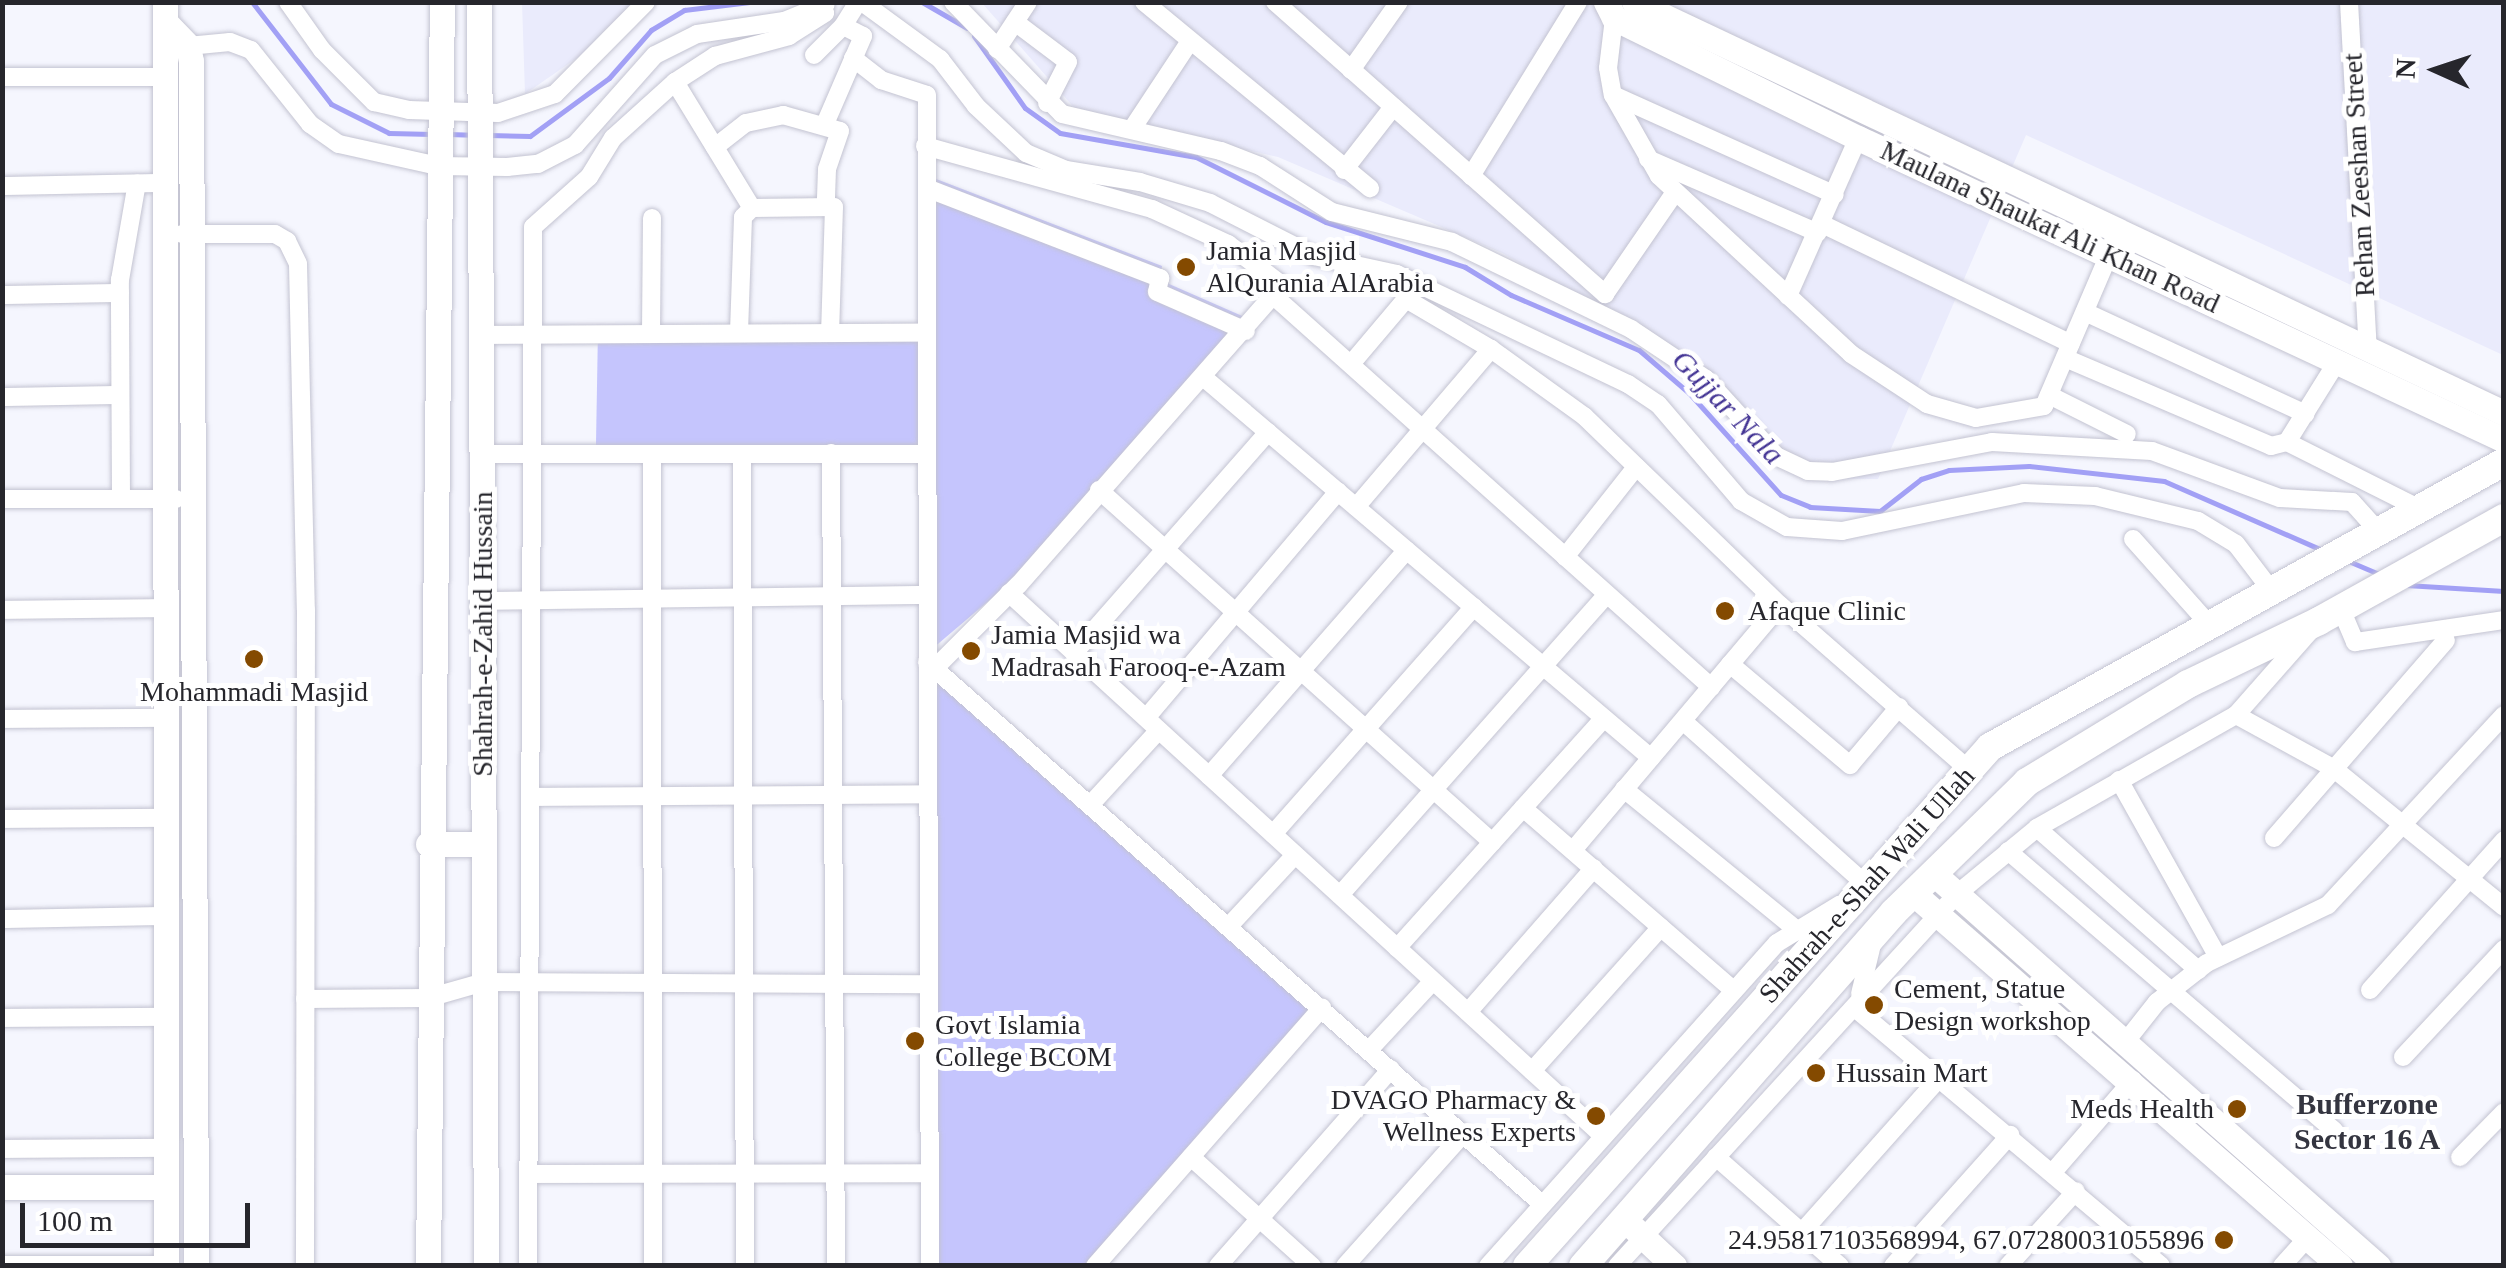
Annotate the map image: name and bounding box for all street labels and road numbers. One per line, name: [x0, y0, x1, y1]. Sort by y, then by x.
street label: Rehan Zeeshan Street: [2335, 37, 2383, 313]
street label: Maulana Shaukat Ali Khan Road: [1862, 127, 2238, 327]
street label: Shahrah-e-Zahid Hussain: [466, 473, 500, 795]
street label: Shahrah-e-Shah Wali Ullah: [1742, 749, 1992, 1021]

